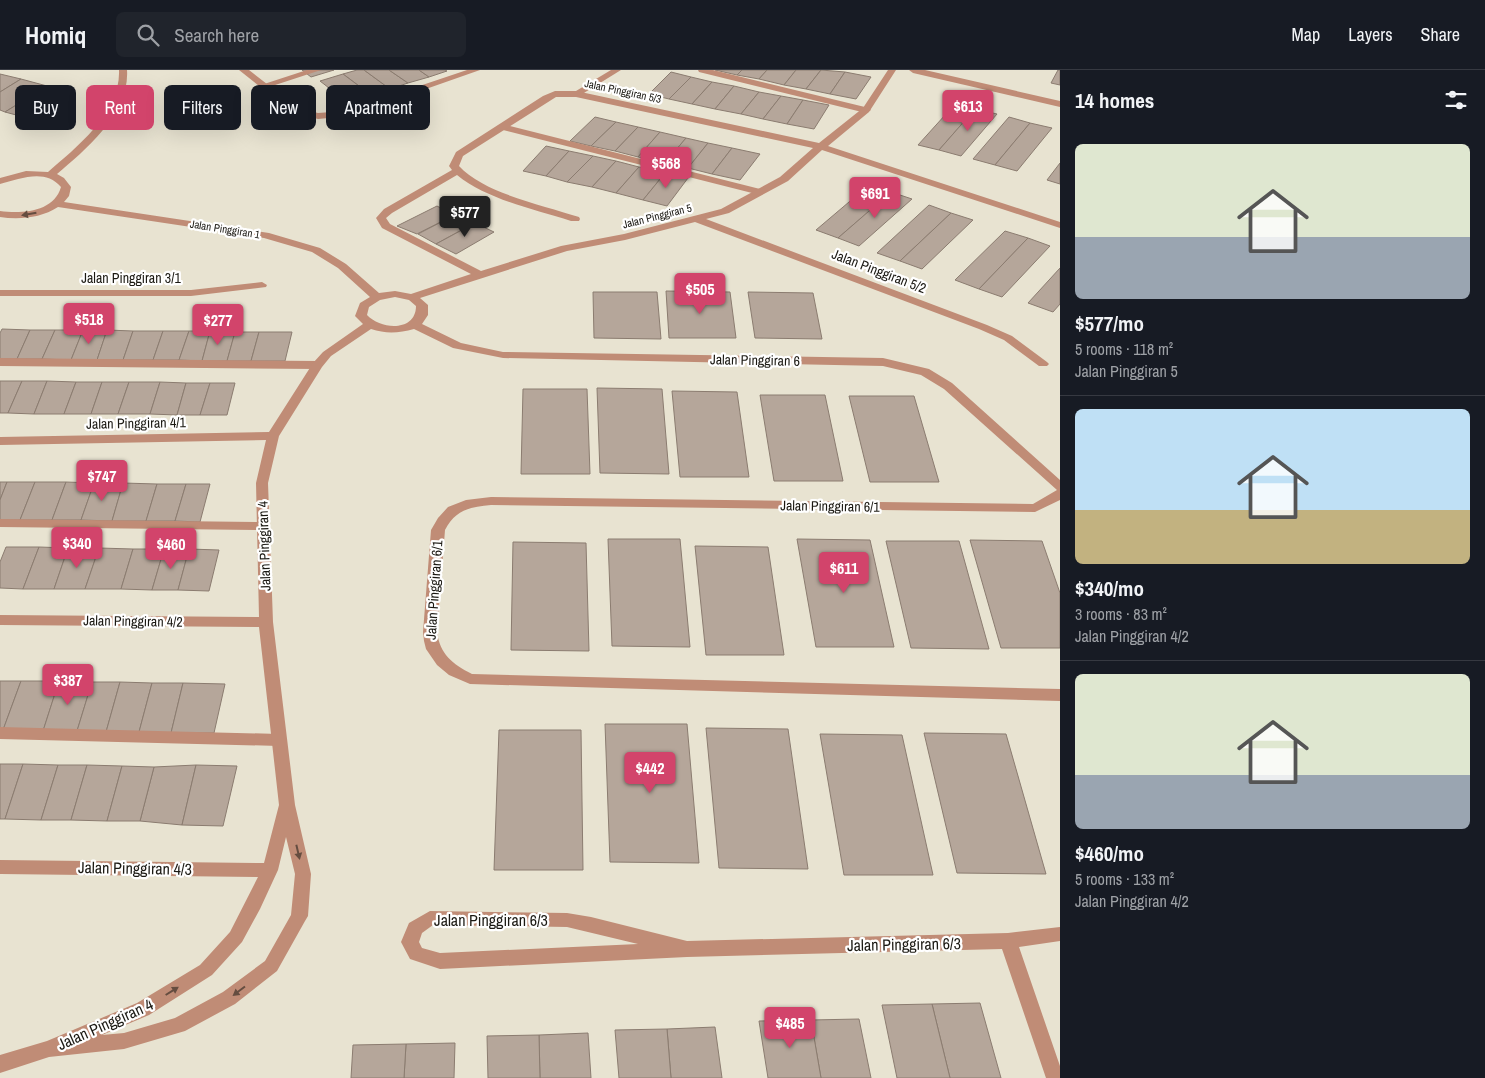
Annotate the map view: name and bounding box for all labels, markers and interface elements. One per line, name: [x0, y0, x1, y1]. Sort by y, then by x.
search box: [116, 12, 466, 57]
text: Homiq: [25, 19, 86, 51]
icon: search: [134, 21, 162, 49]
text: Search here: [174, 22, 259, 48]
text: Map: [1292, 22, 1320, 47]
text: Layers: [1348, 22, 1393, 47]
text: Share: [1421, 22, 1460, 47]
street label: Jalan Pinggiran 5/3: [583, 76, 663, 106]
chip: Buy: [15, 85, 76, 130]
chip: Rent: [86, 85, 154, 130]
chip: Filters: [164, 85, 241, 130]
chip: New: [251, 85, 316, 130]
chip: Apartment: [326, 85, 430, 130]
text: 14 homes: [1075, 86, 1154, 115]
icon: filters: [1442, 86, 1470, 114]
pin: $613: [938, 90, 998, 132]
text: $613: [953, 95, 983, 117]
pin: $568: [636, 146, 696, 189]
text: $568: [651, 152, 681, 174]
pin: $691: [845, 176, 905, 219]
icon: home: [1228, 176, 1318, 266]
text: $691: [860, 182, 890, 204]
pin: $577: [435, 196, 495, 238]
text: $577: [450, 201, 480, 223]
street label: Jalan Pinggiran 5: [621, 201, 693, 231]
one-way arrow: [21, 210, 37, 218]
street label: Jalan Pinggiran 1: [189, 217, 261, 241]
street label: Jalan Pinggiran 5/2: [829, 245, 929, 297]
street label: Jalan Pinggiran 3/1: [81, 269, 181, 287]
pin: $505: [670, 272, 730, 315]
text: $505: [685, 278, 715, 300]
pin: $518: [59, 302, 119, 345]
pin: $277: [188, 304, 248, 346]
text: $518: [74, 308, 104, 330]
text: $277: [203, 309, 233, 331]
text: $577/mo: [1075, 309, 1144, 338]
text: 5 rooms · 118 m²: [1075, 338, 1173, 360]
street label: Jalan Pinggiran 6: [710, 350, 800, 370]
text: Jalan Pinggiran 5: [1075, 360, 1178, 382]
street label: Jalan Pinggiran 4/1: [86, 413, 187, 433]
icon: home: [1228, 442, 1318, 532]
pin: $747: [72, 460, 132, 502]
text: $747: [87, 465, 117, 487]
street label: Jalan Pinggiran 6/1: [780, 496, 881, 516]
street label: Jalan Pinggiran 4: [253, 500, 275, 591]
pin: $340: [47, 526, 107, 569]
pin: $460: [141, 528, 201, 570]
text: $340: [62, 532, 92, 554]
text: $460: [156, 533, 186, 555]
street label: Jalan Pinggiran 6/1: [422, 539, 446, 640]
pin: $611: [814, 552, 874, 594]
text: $611: [830, 557, 858, 579]
text: $340/mo: [1075, 574, 1144, 603]
text: 3 rooms · 83 m²: [1075, 603, 1167, 625]
street label: Jalan Pinggiran 4/2: [83, 611, 183, 631]
text: Jalan Pinggiran 4/2: [1075, 625, 1189, 647]
pin: $387: [38, 664, 98, 706]
text: $387: [53, 669, 83, 691]
icon: home: [1228, 707, 1318, 797]
pin: $442: [620, 752, 680, 794]
text: $442: [635, 757, 665, 779]
text: $460/mo: [1075, 839, 1144, 868]
one-way arrow: [294, 845, 302, 860]
street label: Jalan Pinggiran 4/3: [78, 856, 192, 880]
text: 5 rooms · 133 m²: [1075, 868, 1174, 890]
text: Jalan Pinggiran 4/2: [1075, 890, 1189, 912]
street label: Jalan Pinggiran 6/3: [434, 909, 548, 931]
street label: Jalan Pinggiran 6/3: [847, 932, 961, 956]
one-way arrow: [233, 985, 246, 996]
one-way arrow: [165, 987, 178, 996]
street label: Jalan Pinggiran 4: [54, 993, 156, 1055]
pin: $485: [760, 1006, 820, 1049]
text: $485: [775, 1012, 805, 1034]

